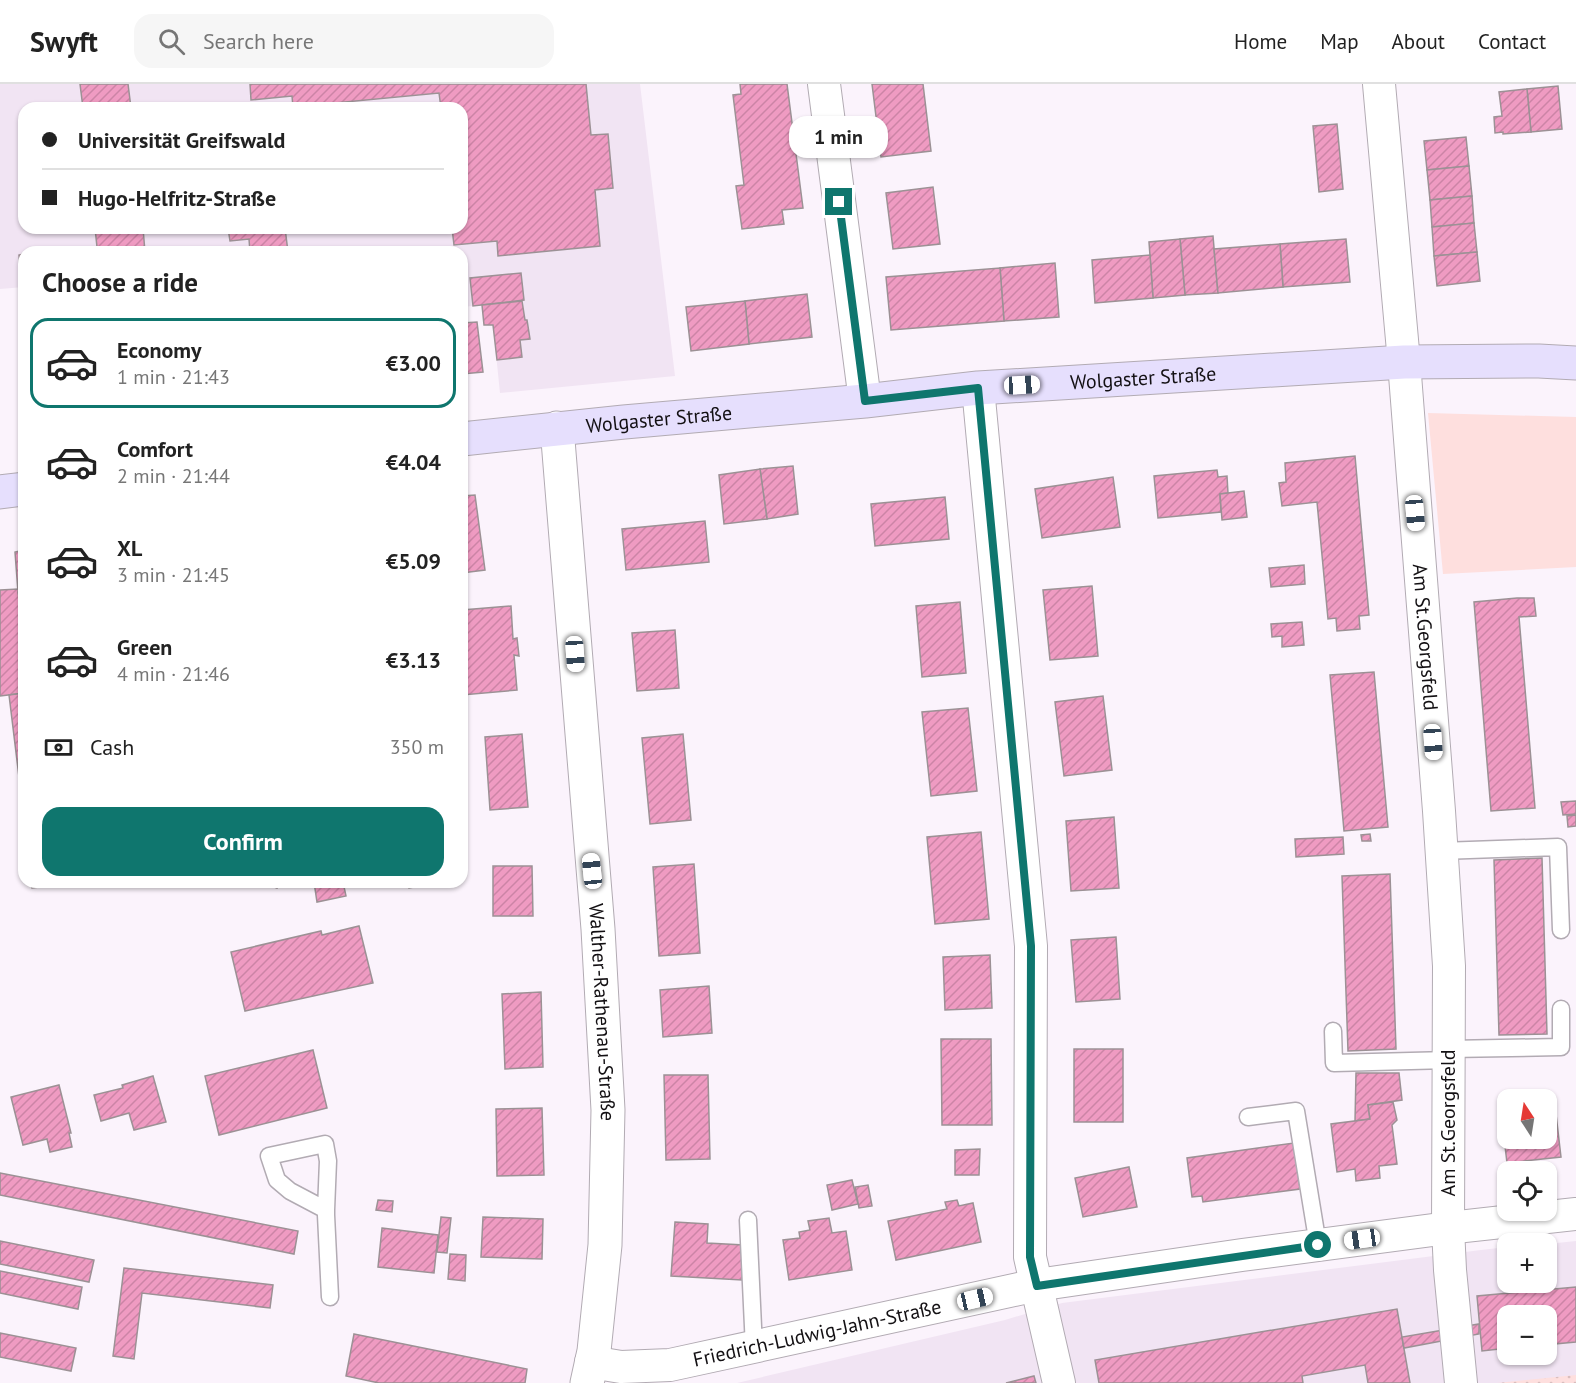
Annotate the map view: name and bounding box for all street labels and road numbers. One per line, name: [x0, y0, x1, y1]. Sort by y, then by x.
street label: Wolgaster Straße: [1069, 360, 1217, 395]
street label: Wolgaster Straße: [585, 400, 733, 439]
street label: Am St.Georgsfeld: [1407, 563, 1444, 711]
street label: Walther-Rathenau-Straße: [583, 902, 621, 1121]
street label: Am St.Georgsfeld: [1435, 1049, 1461, 1197]
street label: Friedrich-Ludwig-Jahn-Straße: [691, 1293, 944, 1373]

